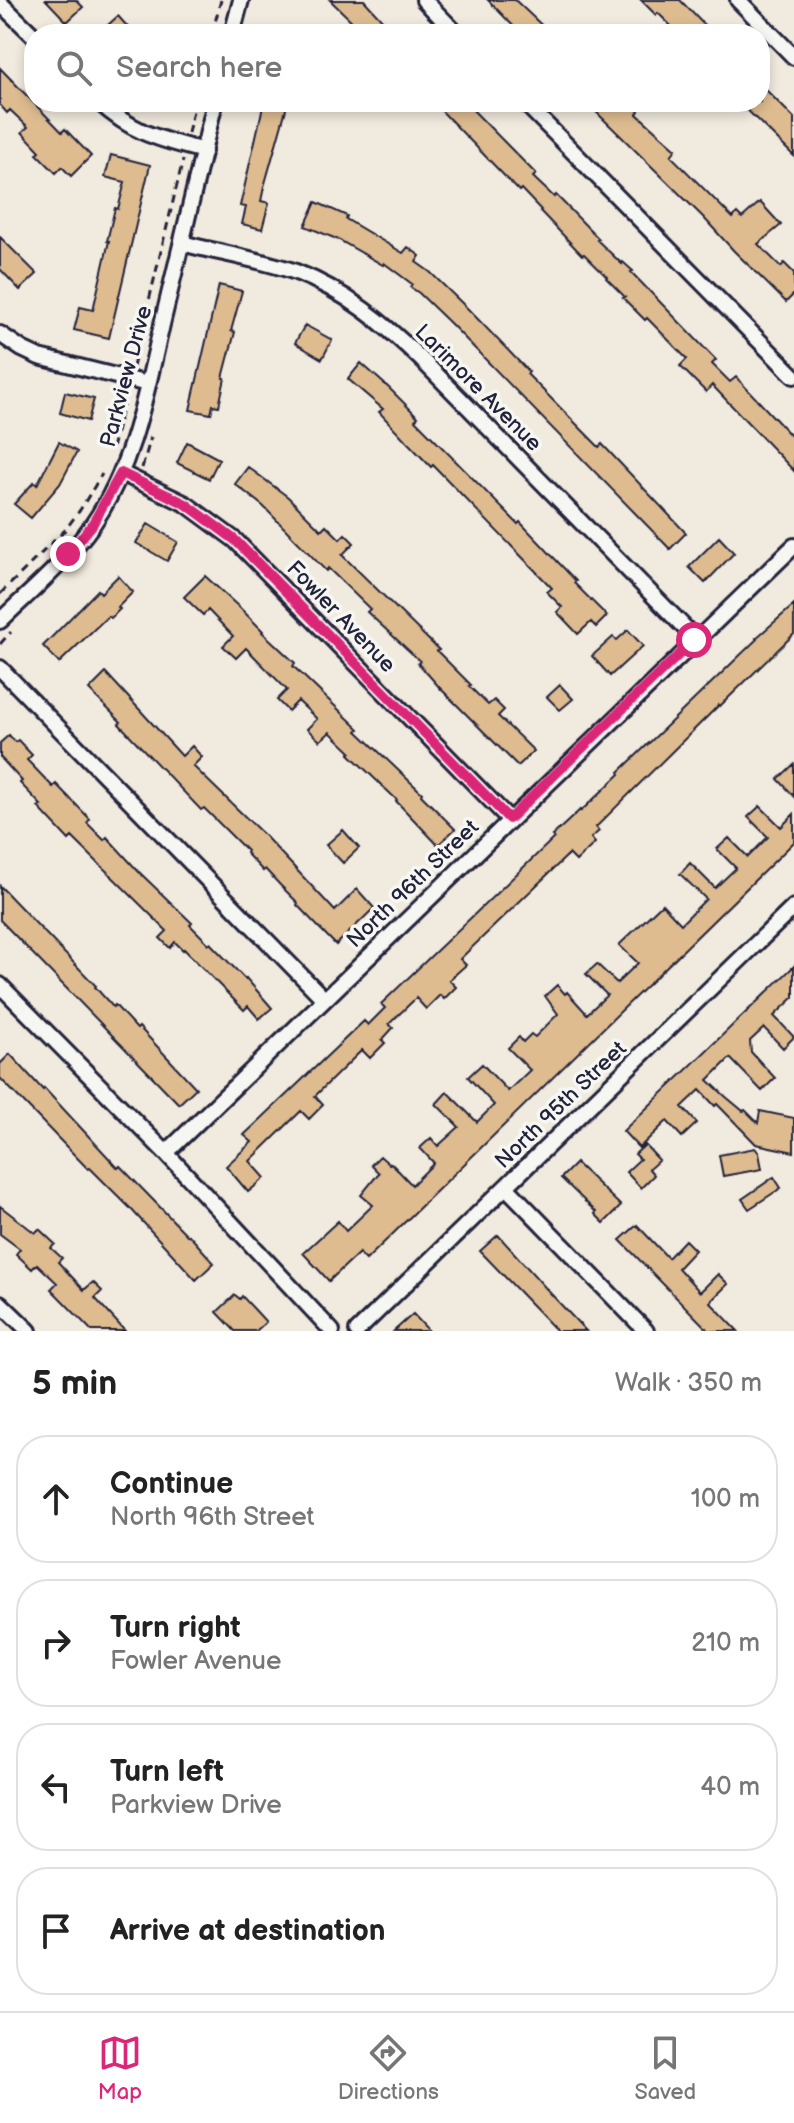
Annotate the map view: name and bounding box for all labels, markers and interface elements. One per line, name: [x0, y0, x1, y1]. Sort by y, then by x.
search box: [24, 24, 770, 112]
icon: search: [52, 46, 96, 90]
text: Search here: [116, 50, 282, 86]
street label: Parkview Drive: [95, 303, 158, 450]
street label: Larimore Avenue: [409, 319, 547, 457]
route end: [50, 536, 86, 572]
street label: Fowler Avenue: [281, 555, 401, 679]
route start: [676, 622, 712, 658]
street label: North 96th Street: [341, 814, 485, 954]
street label: North 95th Street: [490, 1035, 633, 1175]
text: 5 min: [32, 1363, 117, 1404]
text: Walk · 350 m: [615, 1368, 762, 1399]
text: Continue: [110, 1466, 233, 1502]
icon: ahead: [34, 1477, 78, 1521]
text: 100 m: [691, 1484, 760, 1515]
text: North 96th Street: [110, 1502, 315, 1533]
text: Turn right: [110, 1610, 241, 1646]
icon: right: [34, 1621, 78, 1665]
text: 210 m: [691, 1628, 760, 1659]
text: Fowler Avenue: [110, 1646, 281, 1677]
text: Turn left: [110, 1754, 224, 1790]
icon: left: [34, 1765, 78, 1809]
text: 40 m: [700, 1772, 760, 1803]
text: Parkview Drive: [110, 1790, 282, 1821]
icon: arrive: [34, 1909, 78, 1953]
text: Arrive at destination: [110, 1913, 386, 1949]
tab: Map: [98, 2031, 142, 2106]
tab: Directions: [338, 2031, 439, 2106]
tab: Saved: [634, 2031, 696, 2106]

